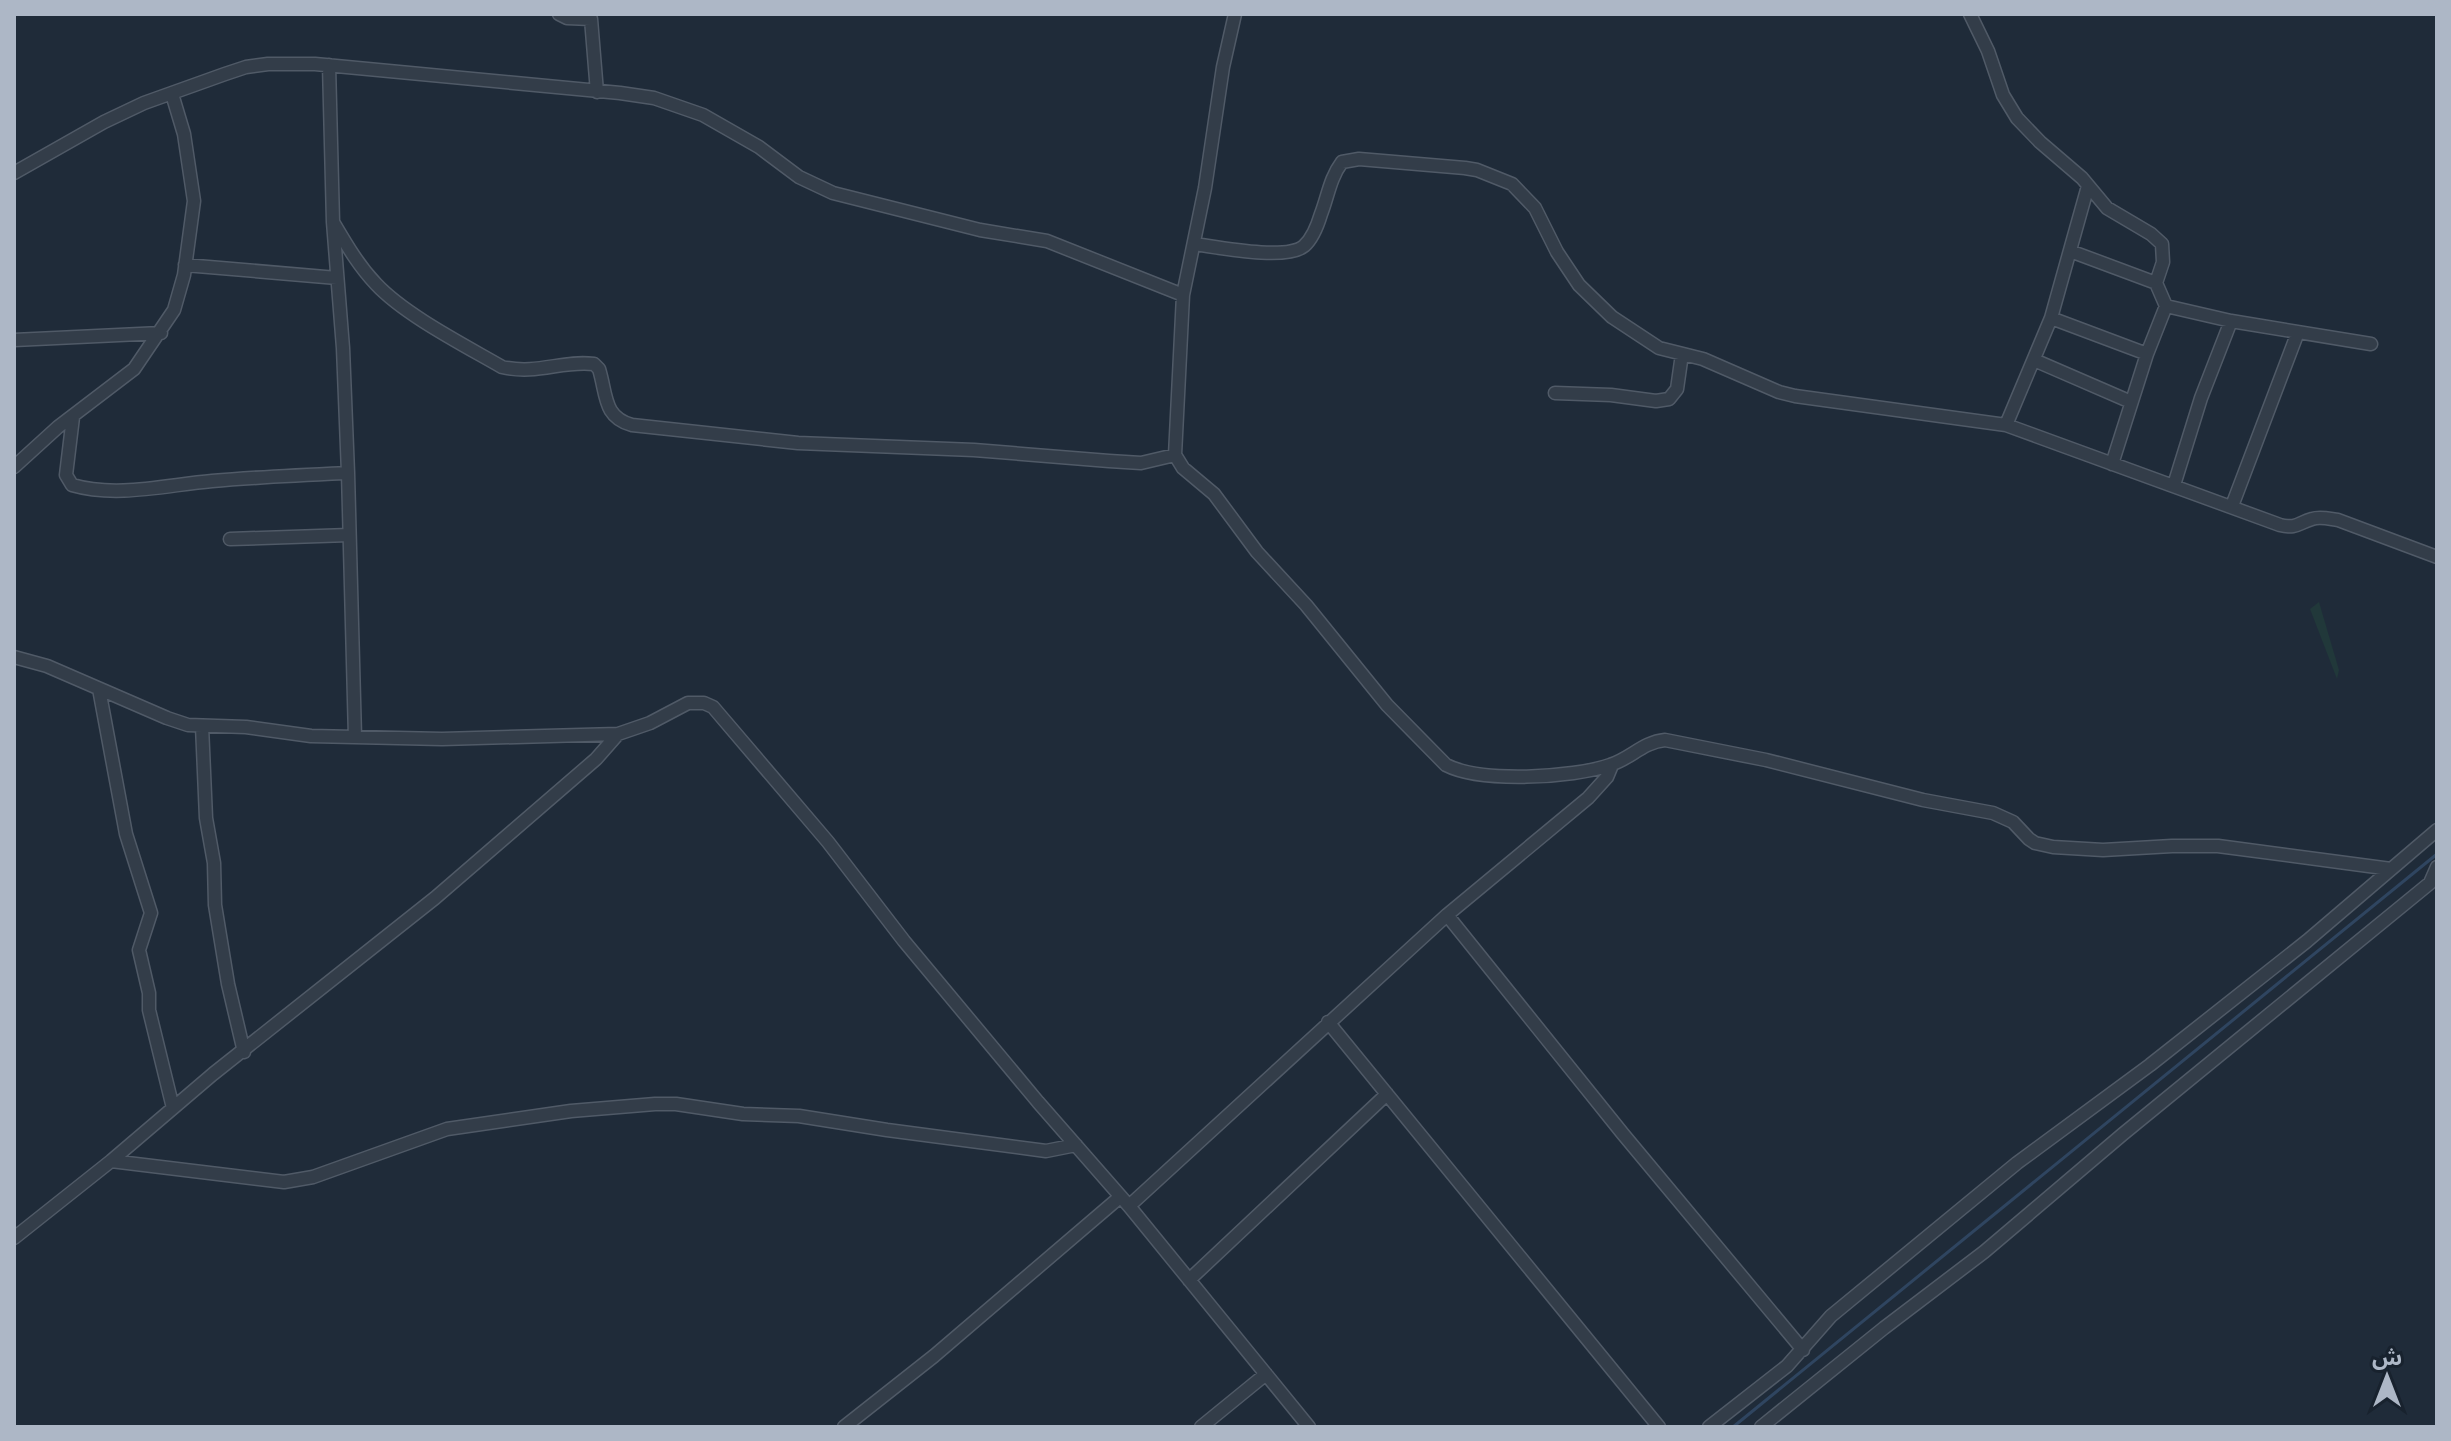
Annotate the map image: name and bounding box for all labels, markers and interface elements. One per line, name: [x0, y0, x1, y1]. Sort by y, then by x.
north arrow: [2347, 1337, 2427, 1417]
text: ش: [2372, 1345, 2402, 1371]

